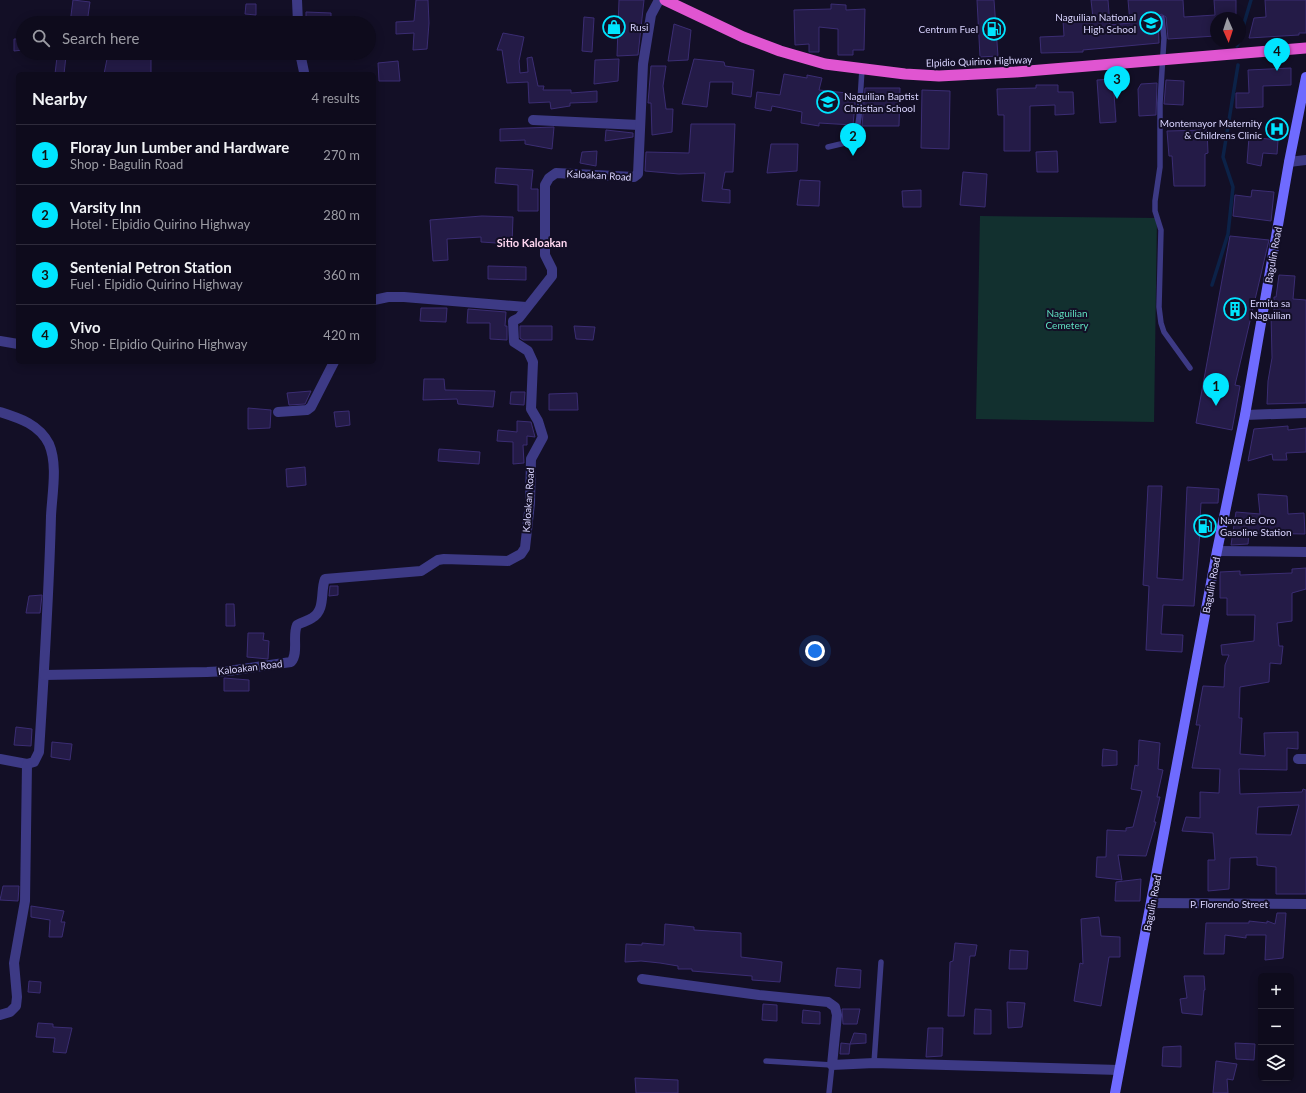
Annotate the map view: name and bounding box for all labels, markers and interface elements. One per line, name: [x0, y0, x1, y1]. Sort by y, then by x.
school or university icon: Naguilian National High School: [1138, 10, 1164, 36]
place label: Naguilian National High School: [1055, 11, 1136, 35]
north arrow: [1210, 12, 1246, 48]
shop icon: Rusi: [601, 14, 627, 40]
search box: [16, 16, 376, 60]
fuel station icon: Centrum Fuel: [981, 16, 1007, 42]
place label: Rusi: [630, 21, 648, 33]
place label: Centrum Fuel: [919, 23, 978, 35]
icon: search: [30, 27, 52, 49]
text: Search here: [62, 29, 139, 47]
pin: 4: [1264, 38, 1290, 71]
street label: Elpidio Quirino Highway: [926, 53, 1033, 69]
pin: 3: [1104, 66, 1130, 99]
text: Nearby: [32, 88, 87, 109]
school or university icon: Naguilian Baptist Christian School: [815, 89, 841, 115]
text: 4 results: [312, 90, 360, 106]
place label: Naguilian Baptist Christian School: [844, 90, 919, 114]
hospital icon: Montemayor Maternity & Childrens Clinic: [1264, 116, 1290, 142]
place label: Montemayor Maternity & Childrens Clinic: [1160, 117, 1263, 141]
pin: 2: [840, 123, 866, 156]
text: Floray Jun Lumber and Hardware: [70, 138, 289, 156]
text: 1: [41, 147, 49, 163]
text: 270 m: [323, 147, 360, 163]
text: Shop · Bagulin Road: [70, 156, 183, 172]
street label: Kaloakan Road: [566, 167, 632, 183]
text: Varsity Inn: [70, 198, 141, 216]
text: 2: [41, 207, 49, 223]
text: 280 m: [323, 207, 360, 223]
text: Hotel · Elpidio Quirino Highway: [70, 216, 250, 232]
street label: Bagulin Road: [1262, 226, 1284, 284]
district label: Sitio Kaloakan: [497, 236, 567, 249]
text: Sentenial Petron Station: [70, 258, 232, 276]
text: 3: [41, 267, 49, 283]
text: 360 m: [323, 267, 360, 283]
text: Fuel · Elpidio Quirino Highway: [70, 276, 243, 292]
building icon: Ermita sa Naguilian: [1222, 296, 1248, 322]
place label: Ermita sa Naguilian: [1250, 297, 1291, 321]
park label: Naguilian Cemetery: [1046, 307, 1089, 331]
text: Vivo: [70, 318, 101, 336]
text: 4: [41, 327, 49, 343]
text: 420 m: [323, 327, 360, 343]
text: Shop · Elpidio Quirino Highway: [70, 336, 247, 352]
pin: 1: [1203, 373, 1229, 406]
street label: Kaloakan Road: [520, 467, 536, 533]
fuel station icon: Nava de Oro Gasoline Station: [1192, 513, 1218, 539]
place label: Nava de Oro Gasoline Station: [1220, 514, 1292, 538]
street label: Bagulin Road: [1200, 556, 1222, 614]
your location: [805, 641, 825, 661]
street label: Kaloakan Road: [217, 657, 283, 677]
street label: Bagulin Road: [1141, 874, 1163, 932]
street label: P. Florendo Street: [1190, 898, 1268, 910]
map controls: [1258, 973, 1294, 1081]
button: +: [1258, 973, 1294, 1009]
button: −: [1258, 1009, 1294, 1045]
button: layers: [1258, 1045, 1294, 1081]

